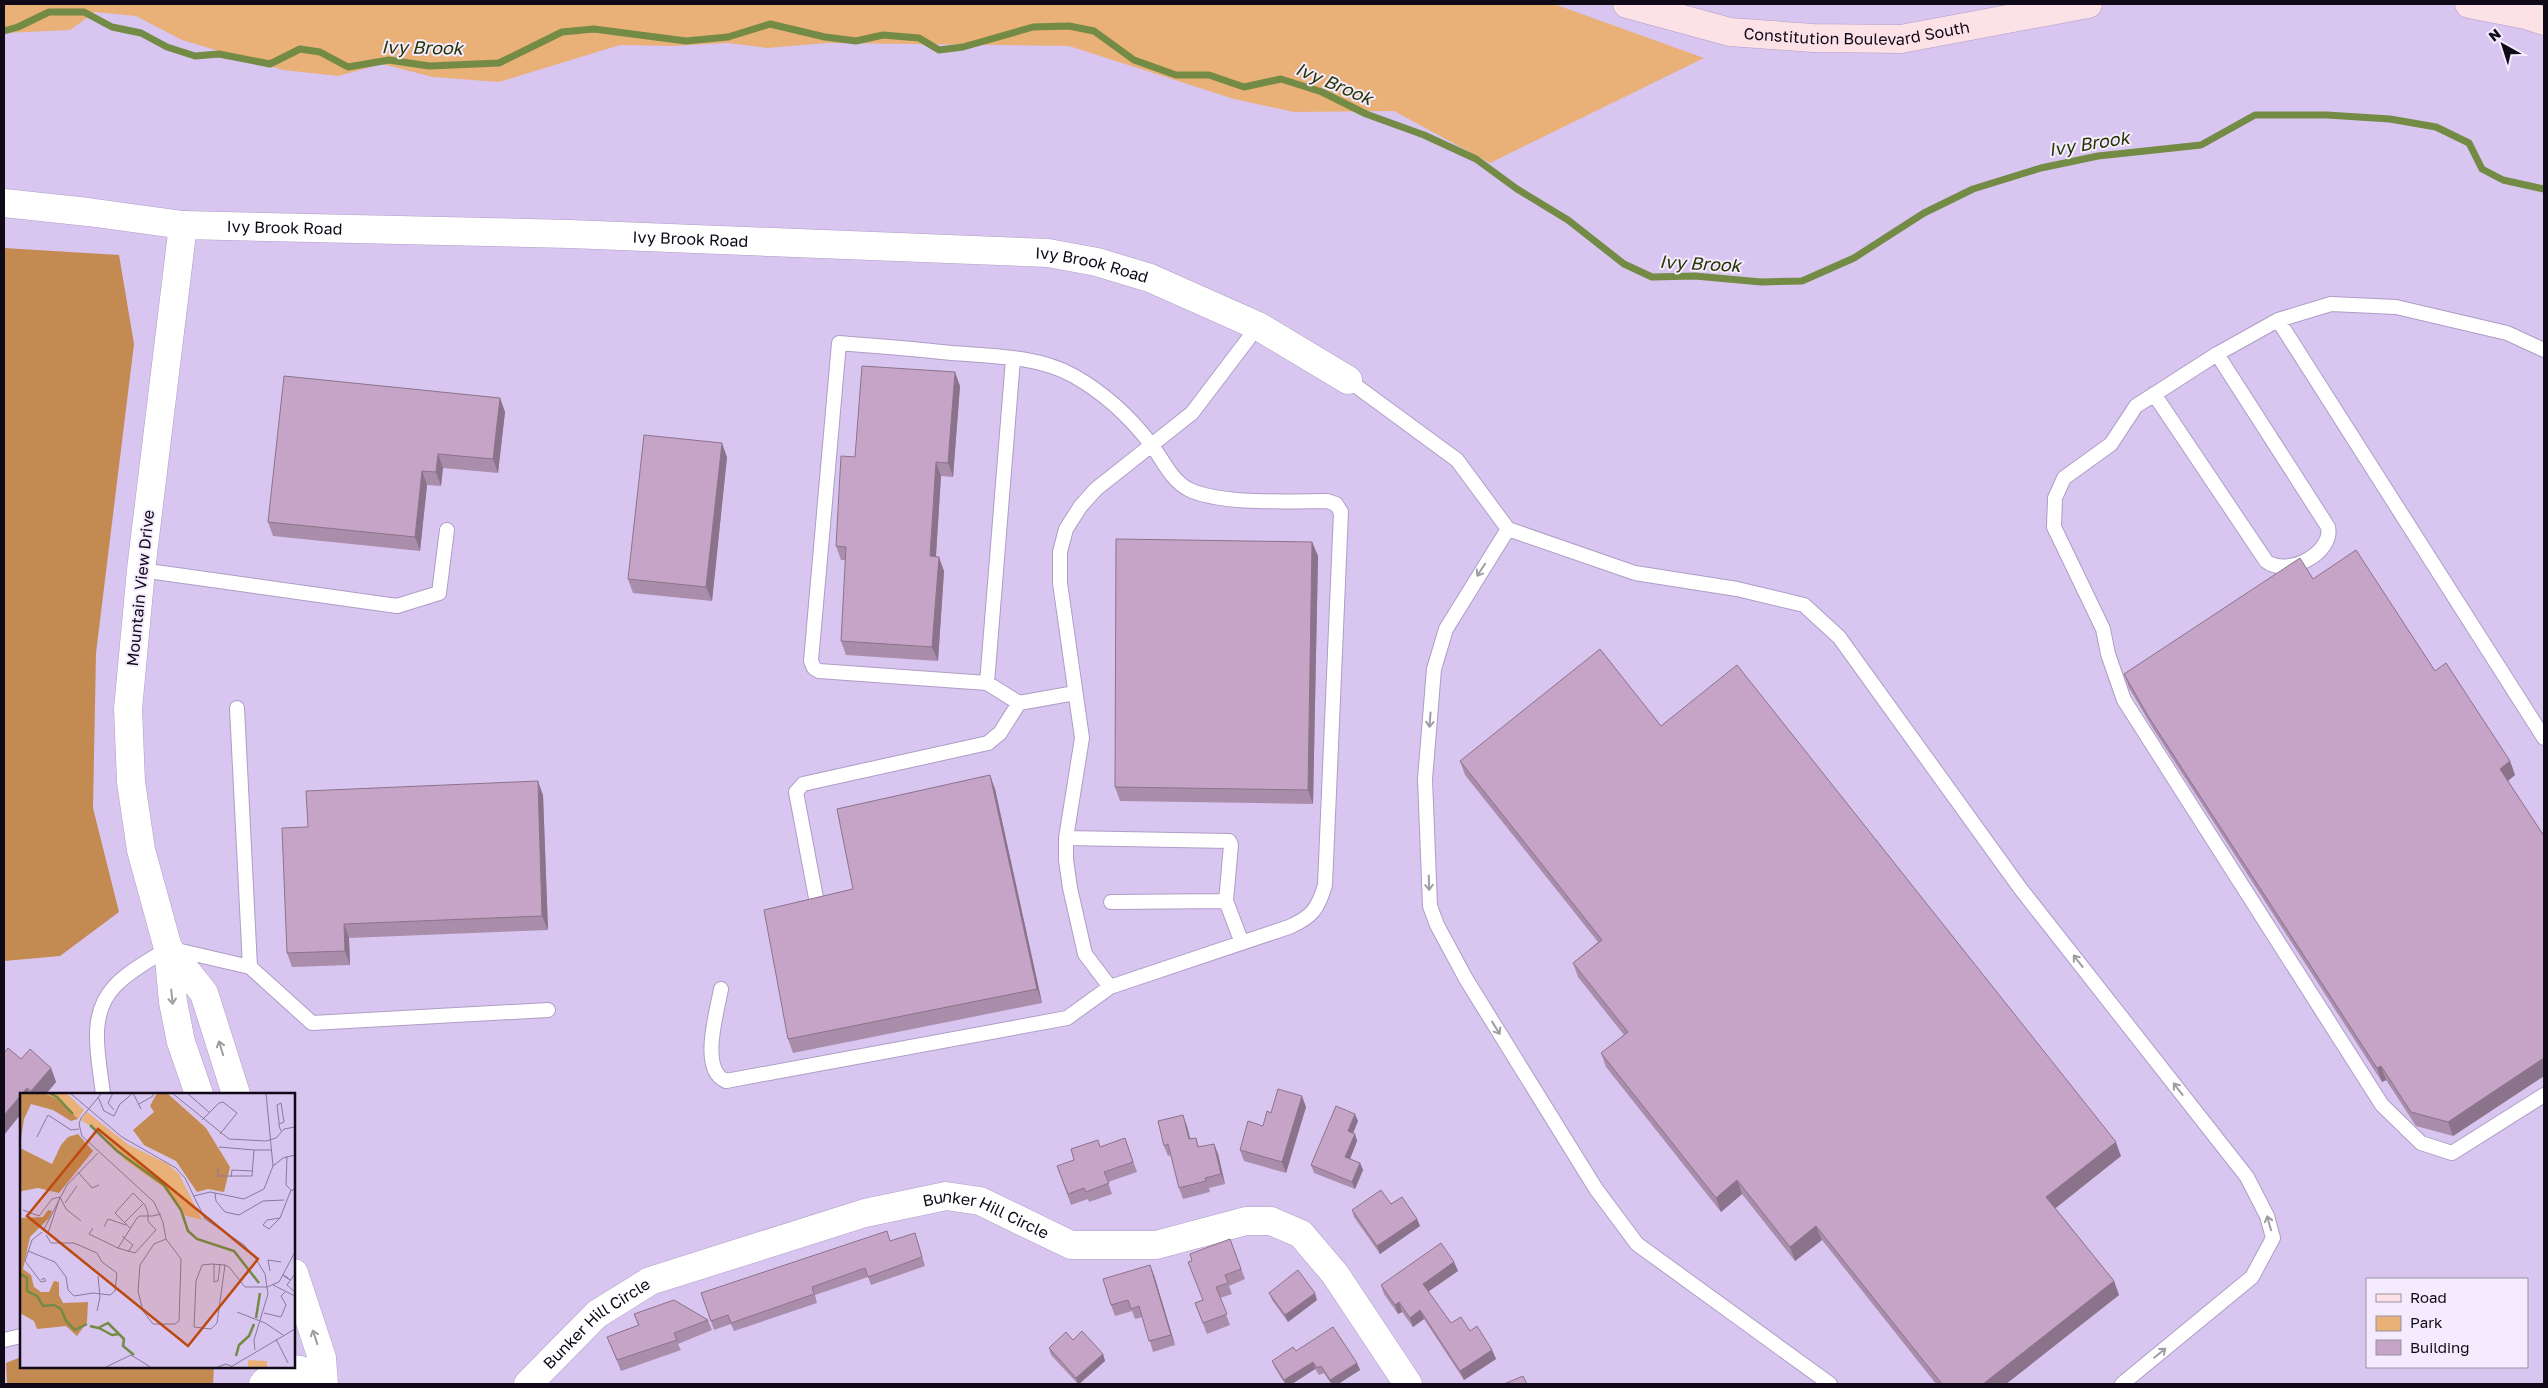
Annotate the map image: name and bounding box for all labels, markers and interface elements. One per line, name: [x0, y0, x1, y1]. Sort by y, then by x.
street label: Constitution Boulevard South: [1743, 16, 1971, 49]
north arrow: [2478, 20, 2528, 70]
text: N: [2485, 25, 2504, 44]
water label: Ivy Brook: [381, 35, 465, 59]
water label: Ivy Brook: [1293, 57, 1378, 110]
water label: Ivy Brook: [2047, 125, 2133, 160]
street label: Ivy Brook Road: [226, 216, 343, 239]
street label: Ivy Brook Road: [632, 226, 749, 251]
street label: Ivy Brook Road: [1035, 243, 1151, 287]
water label: Ivy Brook: [1659, 250, 1743, 276]
street label: Mountain View Drive: [122, 509, 158, 667]
one-way arrow: [1476, 562, 1486, 576]
one-way arrow: [1425, 712, 1434, 728]
one-way arrow: [1425, 874, 1434, 890]
one-way arrow: [2072, 955, 2083, 968]
one-way arrow: [167, 988, 177, 1004]
one-way arrow: [1491, 1021, 1502, 1035]
one-way arrow: [216, 1040, 226, 1056]
one-way arrow: [2173, 1082, 2183, 1096]
inset map: [20, 1093, 295, 1368]
street label: Bunker Hill Circle: [921, 1186, 1052, 1243]
one-way arrow: [2263, 1215, 2273, 1231]
street label: Bunker Hill Circle: [539, 1274, 654, 1373]
legend: [2366, 1278, 2528, 1368]
text: Road: [2410, 1288, 2447, 1306]
text: Park: [2410, 1313, 2443, 1331]
one-way arrow: [310, 1329, 319, 1345]
text: Building: [2410, 1338, 2470, 1356]
one-way arrow: [2153, 1348, 2166, 1359]

